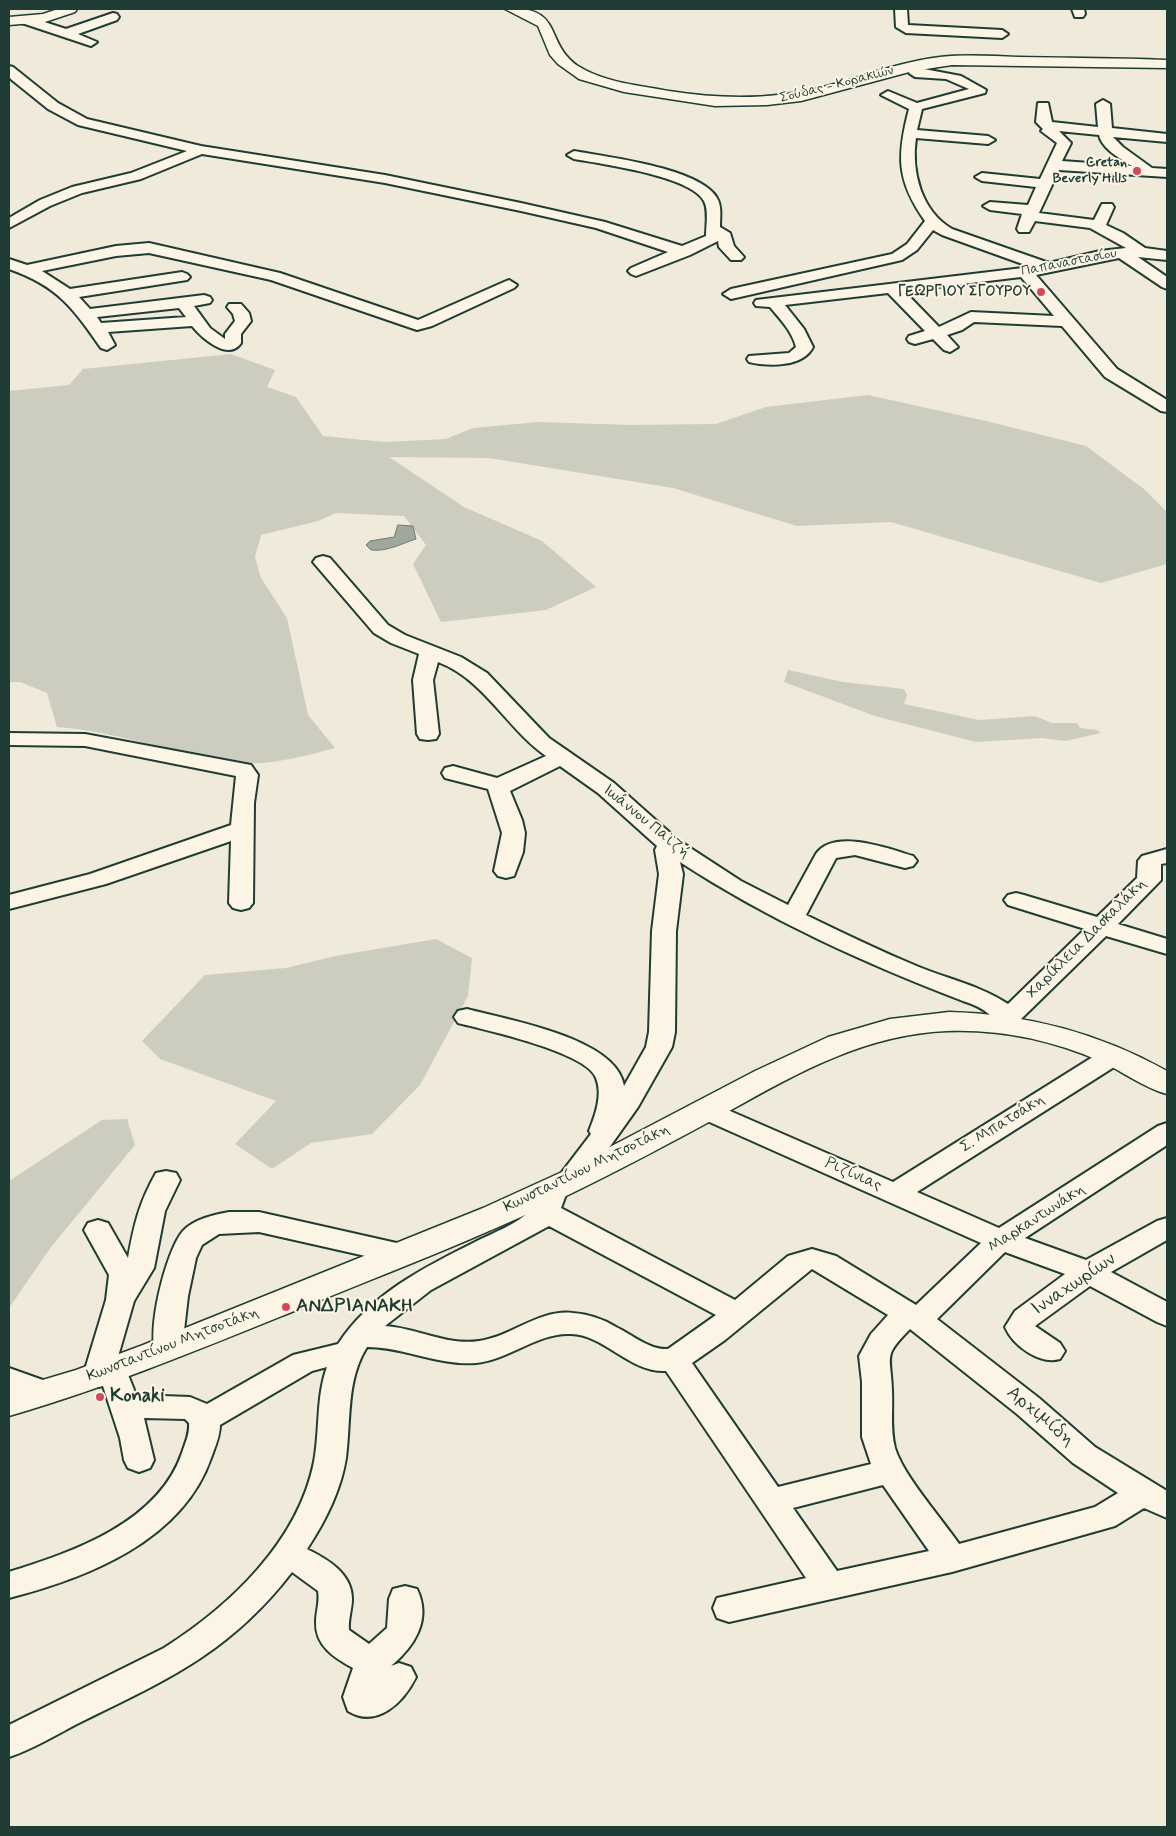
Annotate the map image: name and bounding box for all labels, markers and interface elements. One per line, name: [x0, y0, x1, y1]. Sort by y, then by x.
street label: Σούδας - Κορακιών: [778, 63, 896, 107]
place label: Cretan Beverly Hills: [1053, 155, 1127, 188]
marker: Cretan Beverly Hills: [1131, 165, 1143, 177]
street label: Παπαναστασίου: [1020, 246, 1118, 280]
place label: ΓΕΩΡΓΙΟΥ ΣΓΟΥΡΟΥ: [898, 284, 1031, 300]
marker: ΓΕΩΡΓΙΟΥ ΣΓΟΥΡΟΥ: [1035, 286, 1047, 298]
street label: Ιωάννου Παϊζή: [599, 781, 693, 863]
street label: Χαρίκλεια Δασκαλάκη: [1023, 875, 1151, 1003]
street label: Σ. Μπατσάκη: [957, 1090, 1049, 1158]
street label: Κωνσταντίνου Μητσοτάκη: [501, 1120, 673, 1218]
street label: Ριζίνιας: [822, 1154, 884, 1196]
street label: Μαρκαντωνάκη: [985, 1180, 1089, 1258]
street label: Ινναχωρίων: [1027, 1248, 1121, 1322]
place label: ΑΝΔΡΙΑΝΑΚΗ: [296, 1296, 413, 1318]
marker: ΑΝΔΡΙΑΝΑΚΗ: [280, 1301, 292, 1313]
street label: Κωνσταντίνου Μητσοτάκη: [84, 1303, 262, 1387]
street label: Αρχιμίδη: [1001, 1382, 1079, 1452]
place label: Konaki: [110, 1386, 165, 1408]
marker: Konaki: [94, 1391, 106, 1403]

